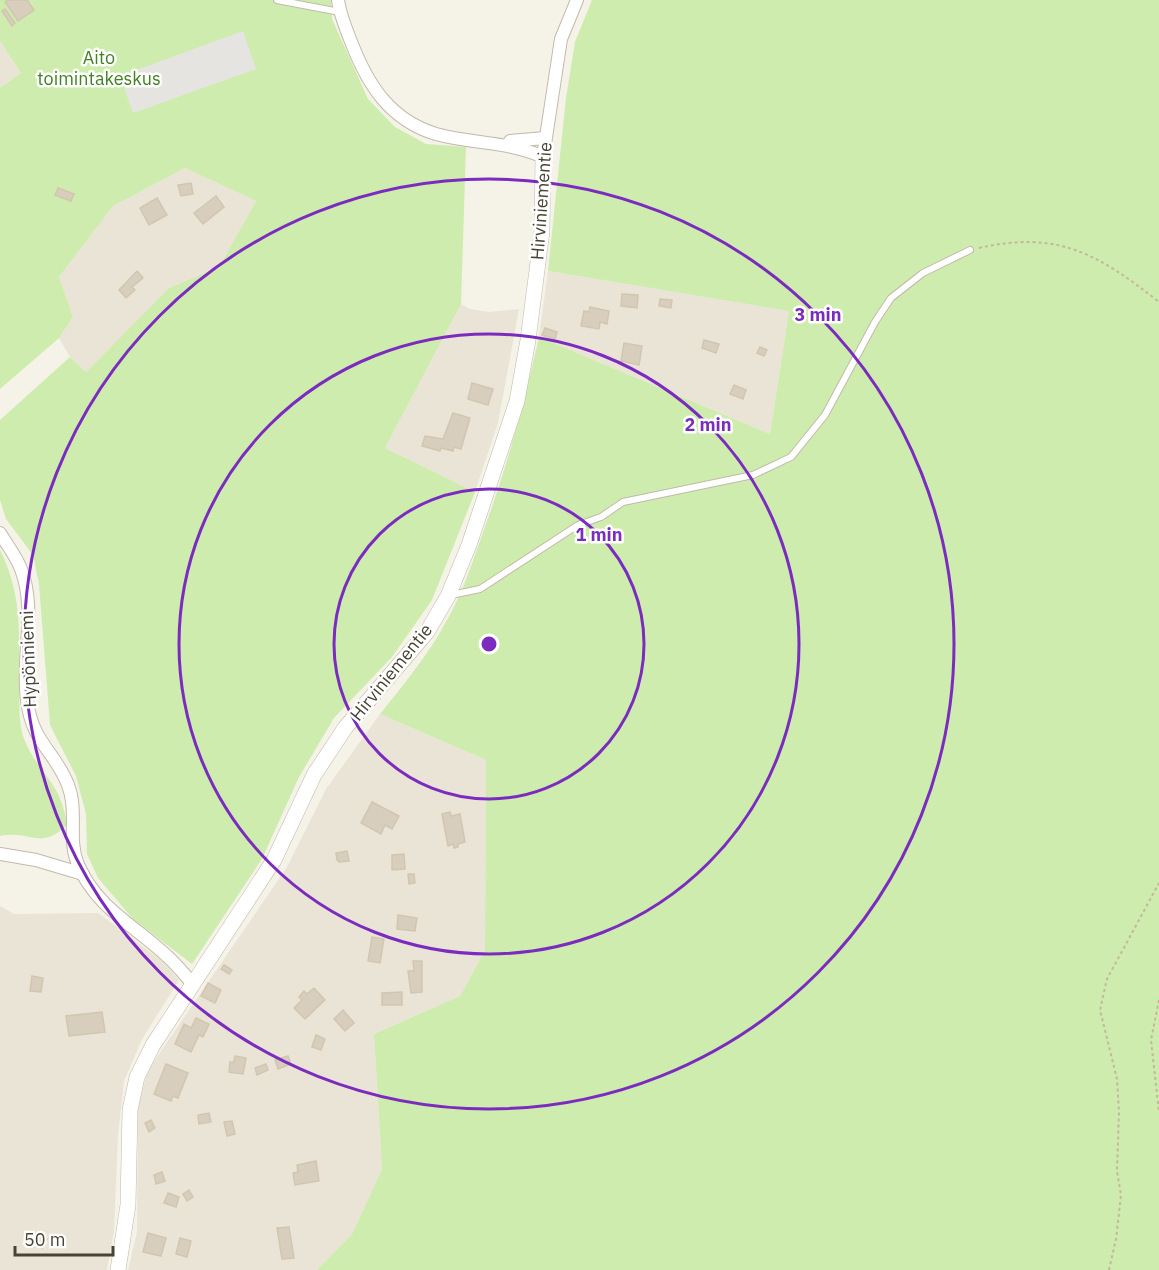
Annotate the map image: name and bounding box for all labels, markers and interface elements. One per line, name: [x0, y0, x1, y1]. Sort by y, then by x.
park label: Aito toimintakeskus: [37, 46, 161, 90]
street label: Hirviniementie: [525, 141, 557, 261]
text: 3 min: [794, 303, 842, 326]
text: 2 min: [684, 413, 732, 436]
text: 1 min: [575, 523, 623, 546]
street label: Hypönniemi: [15, 610, 41, 708]
street label: Hirviniementie: [345, 619, 437, 725]
centre of rings: [479, 634, 499, 654]
scale bar: [15, 1219, 112, 1257]
text: 50 m: [24, 1228, 66, 1251]

